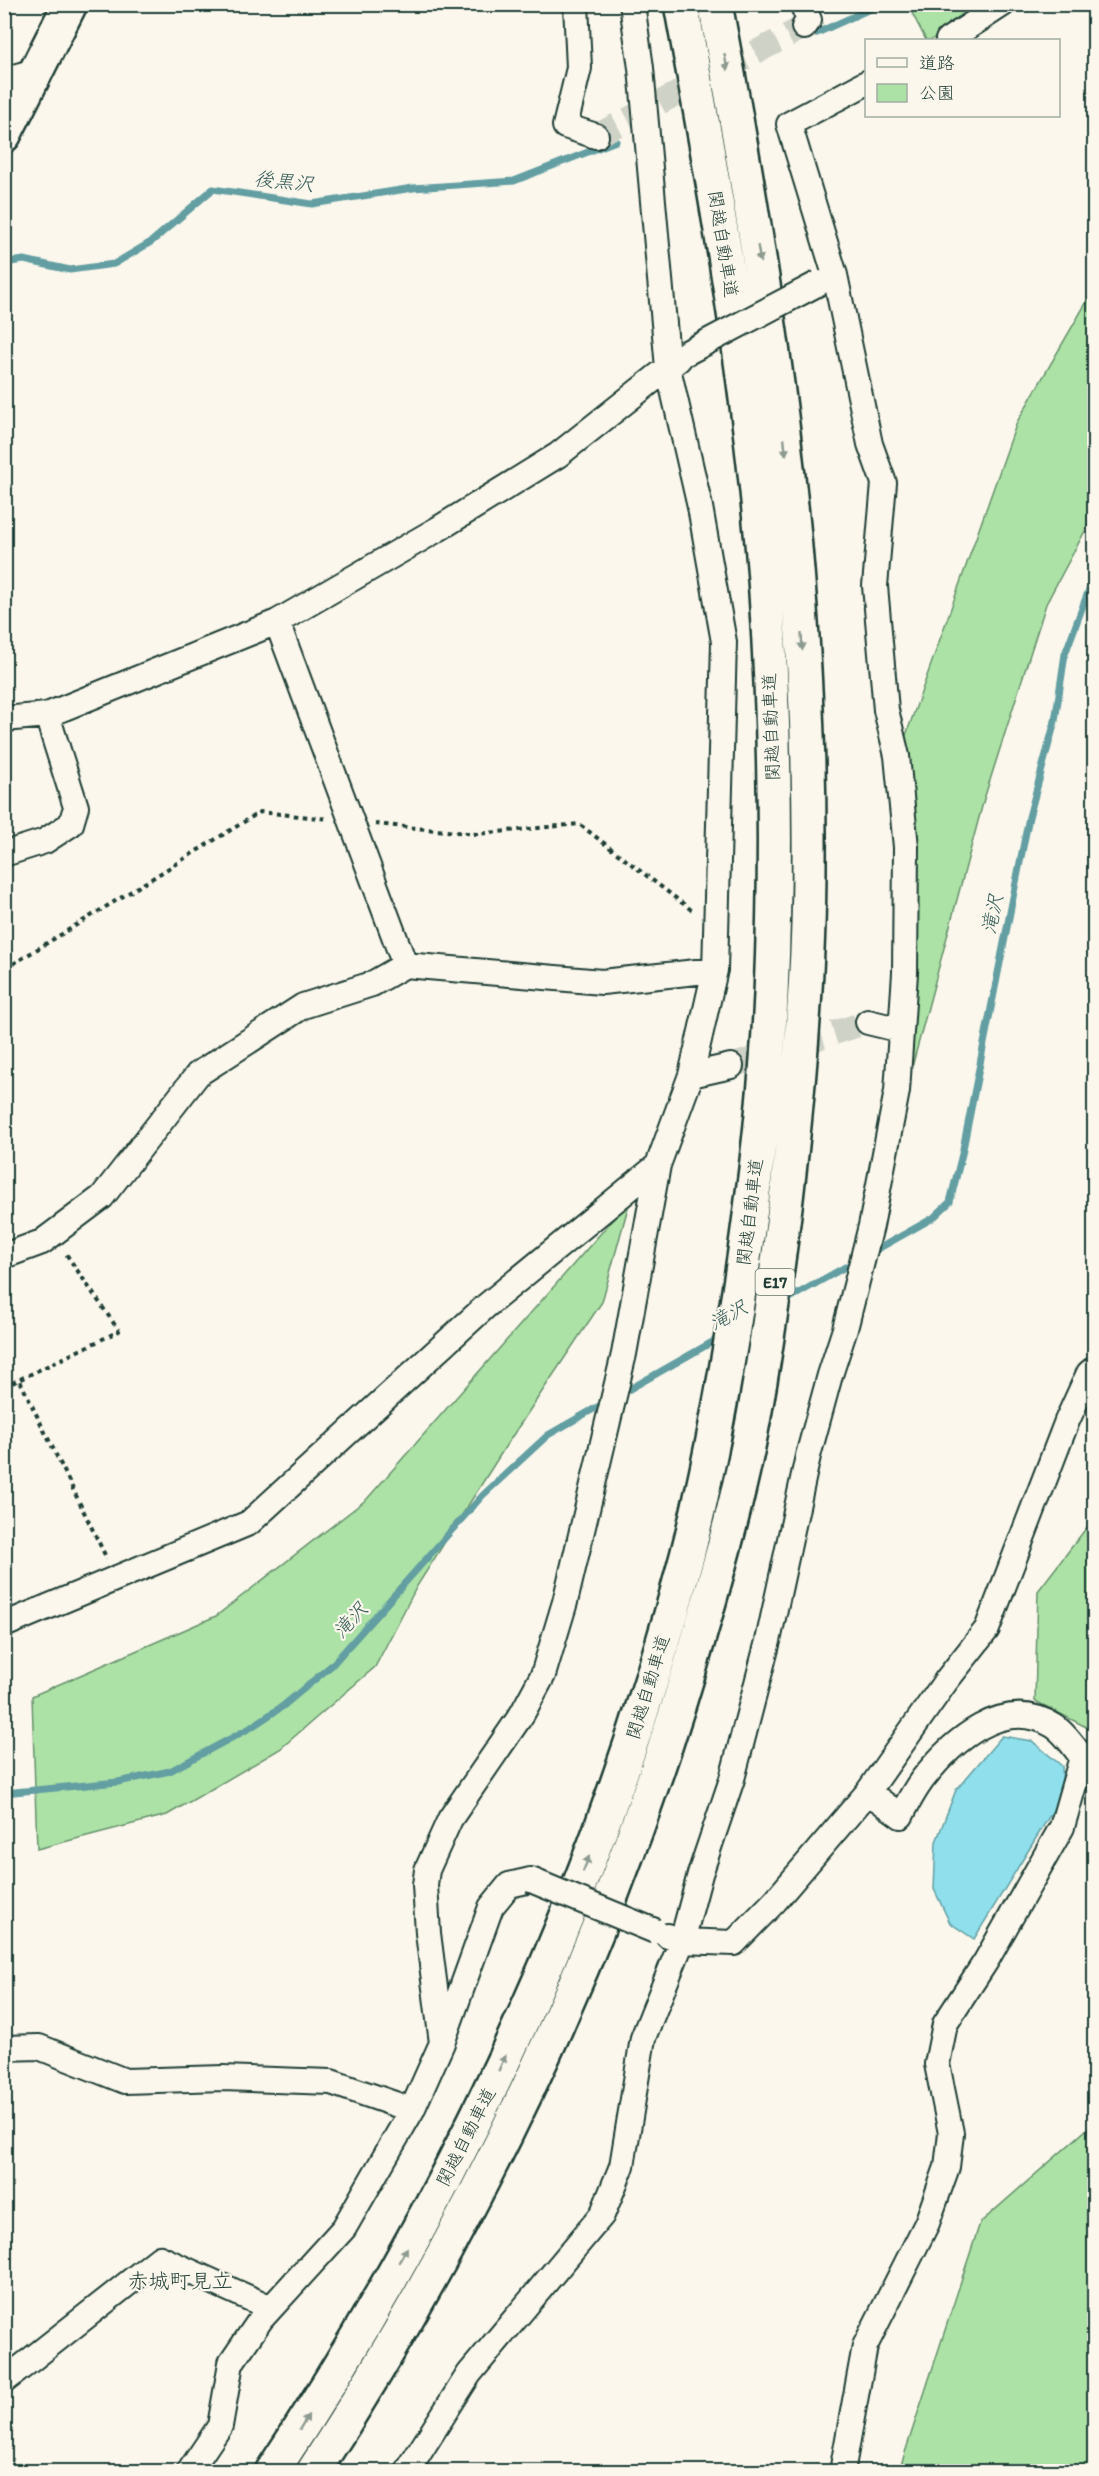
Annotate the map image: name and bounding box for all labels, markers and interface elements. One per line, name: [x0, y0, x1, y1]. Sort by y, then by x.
legend: [865, 39, 1060, 117]
text: 道路: [919, 52, 955, 74]
one-way arrow: [722, 53, 731, 72]
text: 公園: [919, 82, 955, 104]
water label: 後黒沢: [253, 166, 316, 196]
street label: 関越自動車道: [704, 189, 742, 299]
one-way arrow: [754, 245, 763, 264]
one-way arrow: [780, 438, 790, 457]
one-way arrow: [798, 632, 807, 651]
street label: 関越自動車道: [758, 673, 784, 781]
water label: 滝沢: [976, 891, 1008, 936]
street label: 関越自動車道: [733, 1157, 767, 1267]
road number: E17: [756, 1269, 794, 1295]
water label: 滝沢: [705, 1294, 752, 1335]
water label: 滝沢: [328, 1596, 373, 1643]
street label: 関越自動車道: [622, 1632, 674, 1742]
one-way arrow: [582, 1855, 591, 1873]
one-way arrow: [497, 2053, 507, 2071]
street label: 関越自動車道: [432, 2084, 500, 2190]
one-way arrow: [398, 2247, 409, 2263]
district label: 赤城町見立: [128, 2268, 233, 2293]
one-way arrow: [298, 2414, 309, 2430]

